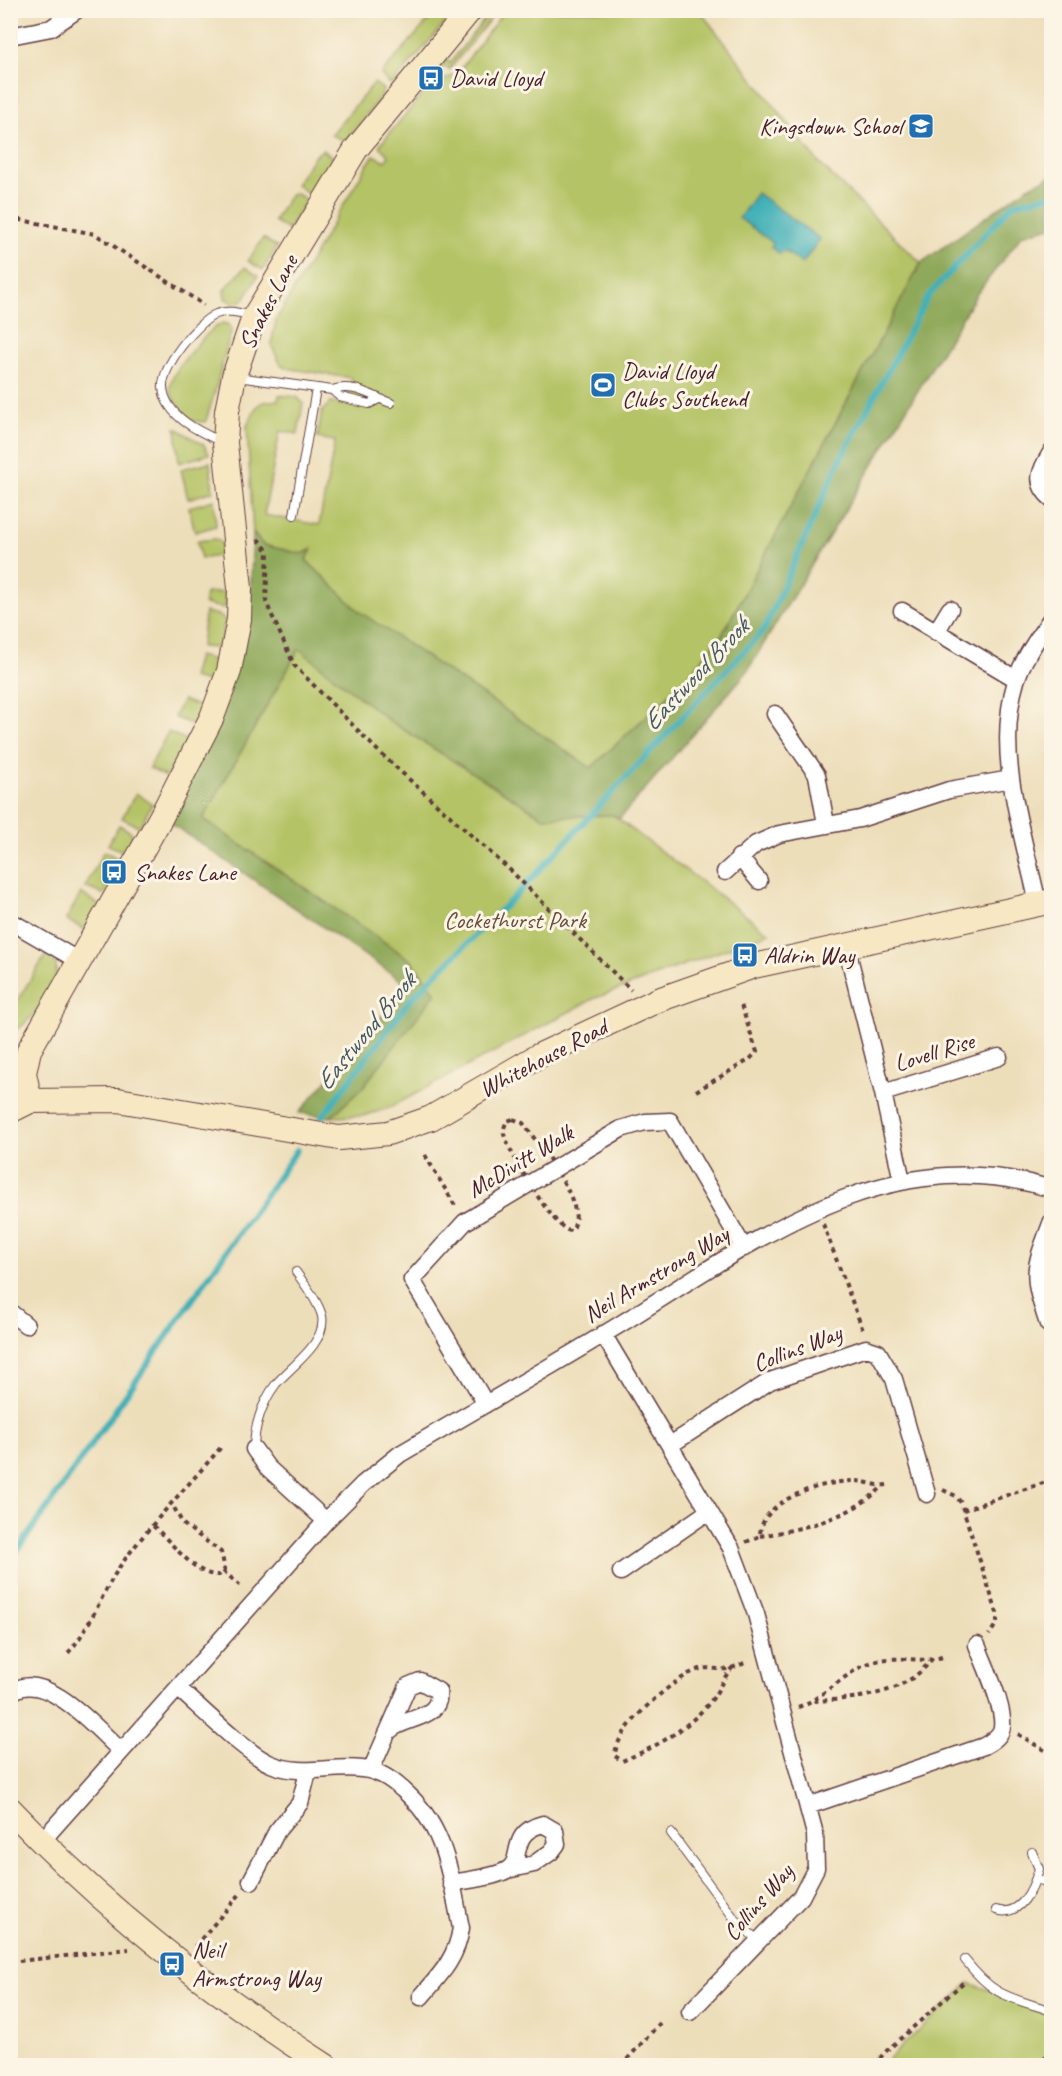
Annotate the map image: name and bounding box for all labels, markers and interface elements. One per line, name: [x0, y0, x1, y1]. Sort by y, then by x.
bus stop icon: David Lloyd: [416, 63, 446, 93]
place label: David Lloyd: [450, 63, 545, 93]
place label: Kingsdown School: [759, 111, 906, 141]
school or university icon: Kingsdown School: [906, 111, 936, 141]
street label: Snakes Lane: [232, 248, 305, 354]
place label: David Lloyd Clubs Southend: [622, 356, 750, 414]
sports icon: David Lloyd Clubs Southend: [588, 370, 618, 400]
water label: Eastwood Brook: [635, 607, 759, 737]
bus stop icon: Snakes Lane: [99, 857, 129, 887]
place label: Snakes Lane: [134, 857, 238, 887]
park label: Cockethurst Park: [444, 905, 588, 935]
bus stop icon: Aldrin Way: [730, 940, 760, 970]
place label: Aldrin Way: [764, 940, 856, 970]
water label: Eastwood Brook: [308, 962, 426, 1097]
street label: Whitehouse Road: [474, 1010, 615, 1104]
street label: Lovell Rise: [890, 1025, 980, 1078]
street label: McDivitt Walk: [462, 1117, 580, 1204]
street label: Neil Armstrong Way: [578, 1218, 736, 1329]
street label: Collins Way: [748, 1317, 847, 1379]
street label: Collins Way: [716, 1856, 801, 1947]
place label: Neil Armstrong Way: [192, 1935, 322, 1993]
bus stop icon: Neil Armstrong Way: [157, 1949, 187, 1979]

